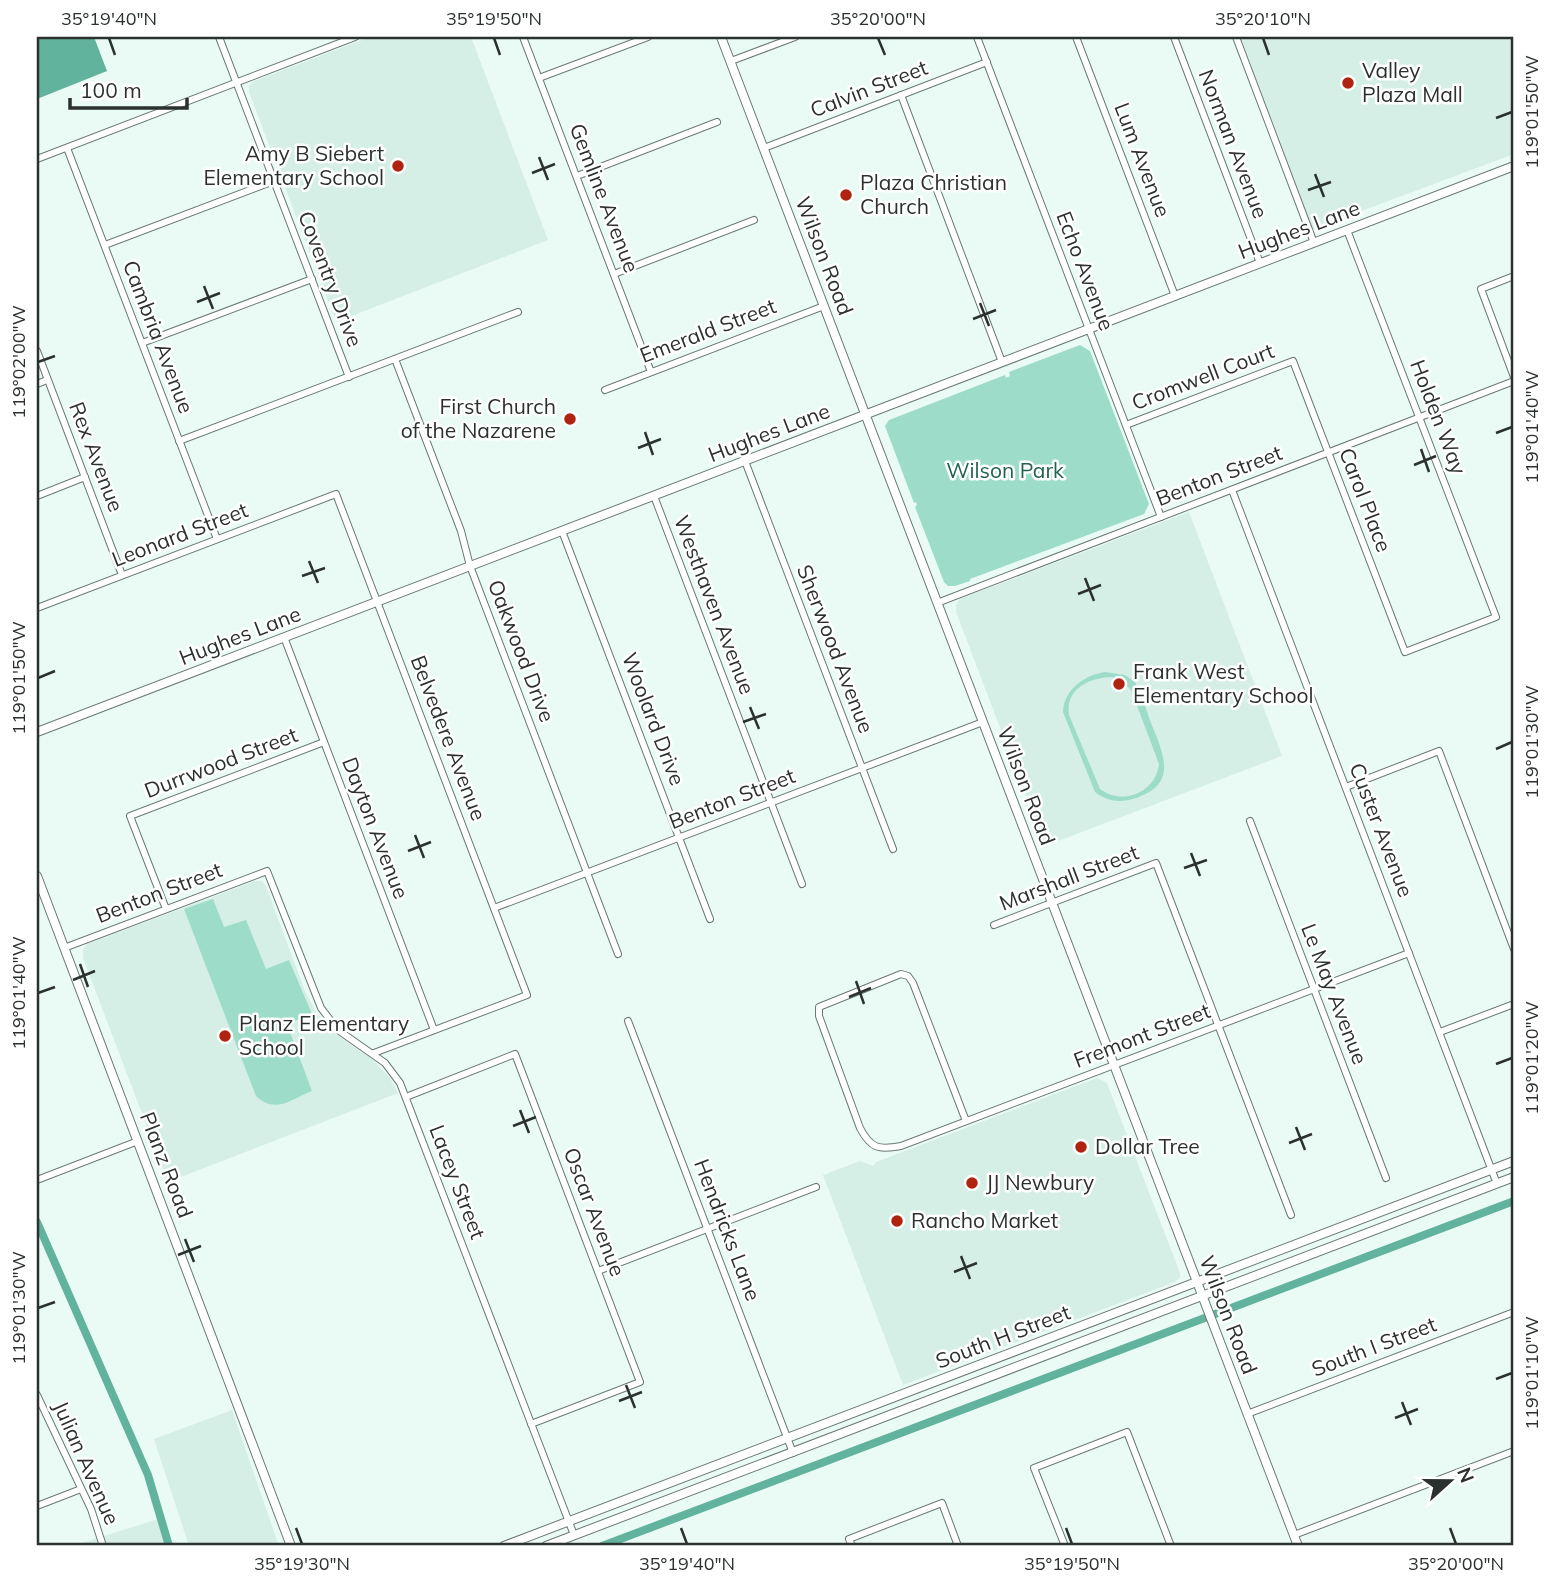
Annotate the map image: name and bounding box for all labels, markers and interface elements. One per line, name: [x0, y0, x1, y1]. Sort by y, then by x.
text: 35°19'40"N: [61, 7, 157, 30]
text: 35°19'50"N: [446, 7, 542, 30]
text: 35°20'00"N: [830, 7, 926, 30]
text: 35°20'10"N: [1215, 7, 1311, 30]
street label: Calvin Street: [806, 54, 931, 122]
text: 119°01'50"W: [1520, 55, 1543, 169]
place label: Valley Plaza Mall: [1362, 57, 1463, 107]
scale bar: [70, 66, 187, 110]
street label: Norman Avenue: [1194, 66, 1274, 222]
marker: Valley Plaza Mall: [1340, 75, 1356, 91]
text: 100 m: [80, 77, 142, 103]
street label: Lum Avenue: [1109, 99, 1177, 221]
street label: Gemline Avenue: [565, 119, 645, 276]
place label: Amy B Siebert Elementary School: [203, 140, 384, 190]
marker: Amy B Siebert Elementary School: [390, 158, 406, 174]
place label: Plaza Christian Church: [860, 169, 1007, 219]
marker: Plaza Christian Church: [838, 187, 854, 203]
street label: Wilson Road: [790, 193, 859, 319]
street label: Hughes Lane: [1234, 194, 1363, 264]
street label: Coventry Drive: [293, 207, 369, 350]
street label: Echo Avenue: [1051, 207, 1121, 334]
street label: Cambria Avenue: [118, 257, 200, 417]
street label: Emerald Street: [636, 292, 779, 368]
text: 119°02'00"W: [7, 305, 30, 419]
street label: Cromwell Court: [1128, 337, 1278, 415]
street label: Holden Way: [1405, 356, 1473, 478]
text: 119°01'40"W: [1520, 370, 1543, 484]
place label: First Church of the Nazarene: [401, 393, 556, 443]
street label: Hughes Lane: [704, 397, 833, 467]
street label: Rex Avenue: [64, 398, 130, 515]
marker: First Church of the Nazarene: [562, 411, 578, 427]
street label: Benton Street: [1152, 439, 1285, 511]
street label: Carol Place: [1334, 444, 1398, 555]
park label: Wilson Park: [946, 457, 1064, 483]
street label: Leonard Street: [108, 496, 251, 572]
street label: Westhaven Avenue: [669, 512, 761, 698]
street label: Sherwood Avenue: [792, 561, 880, 737]
street label: Oakwood Drive: [483, 576, 561, 725]
street label: Hughes Lane: [175, 600, 304, 670]
text: 119°01'50"W: [7, 621, 30, 735]
street label: Woolard Drive: [617, 649, 691, 789]
street label: Belvedere Avenue: [405, 651, 492, 824]
place label: Frank West Elementary School: [1133, 658, 1314, 708]
marker: Frank West Elementary School: [1111, 676, 1127, 692]
text: 119°01'30"W: [1520, 685, 1543, 799]
street label: Durrwood Street: [140, 721, 301, 803]
street label: Wilson Road: [992, 723, 1061, 849]
street label: Dayton Avenue: [337, 753, 415, 902]
street label: Custer Avenue: [1344, 759, 1419, 900]
street label: Benton Street: [665, 762, 798, 834]
street label: Marshall Street: [995, 839, 1142, 916]
street label: Benton Street: [92, 856, 225, 928]
street label: Le May Avenue: [1296, 920, 1374, 1068]
text: 119°01'40"W: [7, 936, 30, 1050]
street label: Fremont Street: [1070, 997, 1214, 1073]
text: 119°01'20"W: [1520, 1001, 1543, 1115]
place label: Planz Elementary School: [239, 1010, 409, 1060]
marker: Planz Elementary School: [217, 1028, 233, 1044]
street label: Planz Road: [135, 1108, 199, 1221]
street label: Lacey Street: [424, 1121, 492, 1242]
place label: Dollar Tree: [1095, 1133, 1200, 1159]
marker: Dollar Tree: [1073, 1139, 1089, 1155]
street label: Oscar Avenue: [558, 1144, 631, 1280]
street label: Hendricks Lane: [689, 1155, 767, 1304]
place label: JJ Newbury: [986, 1169, 1094, 1195]
marker: JJ Newbury: [964, 1175, 980, 1191]
place label: Rancho Market: [911, 1207, 1058, 1233]
marker: Rancho Market: [889, 1213, 905, 1229]
text: 119°01'30"W: [7, 1251, 30, 1365]
street label: Wilson Road: [1194, 1252, 1263, 1378]
street label: South H Street: [932, 1298, 1074, 1374]
street label: South I Street: [1308, 1310, 1440, 1382]
text: 119°01'10"W: [1520, 1316, 1543, 1430]
street label: Julian Avenue: [48, 1397, 126, 1528]
north arrow: [1414, 1446, 1484, 1516]
text: N: [1452, 1464, 1480, 1486]
text: 35°19'30"N: [254, 1552, 350, 1575]
text: 35°19'40"N: [639, 1552, 735, 1575]
text: 35°19'50"N: [1024, 1552, 1120, 1575]
text: 35°20'00"N: [1408, 1552, 1504, 1575]

